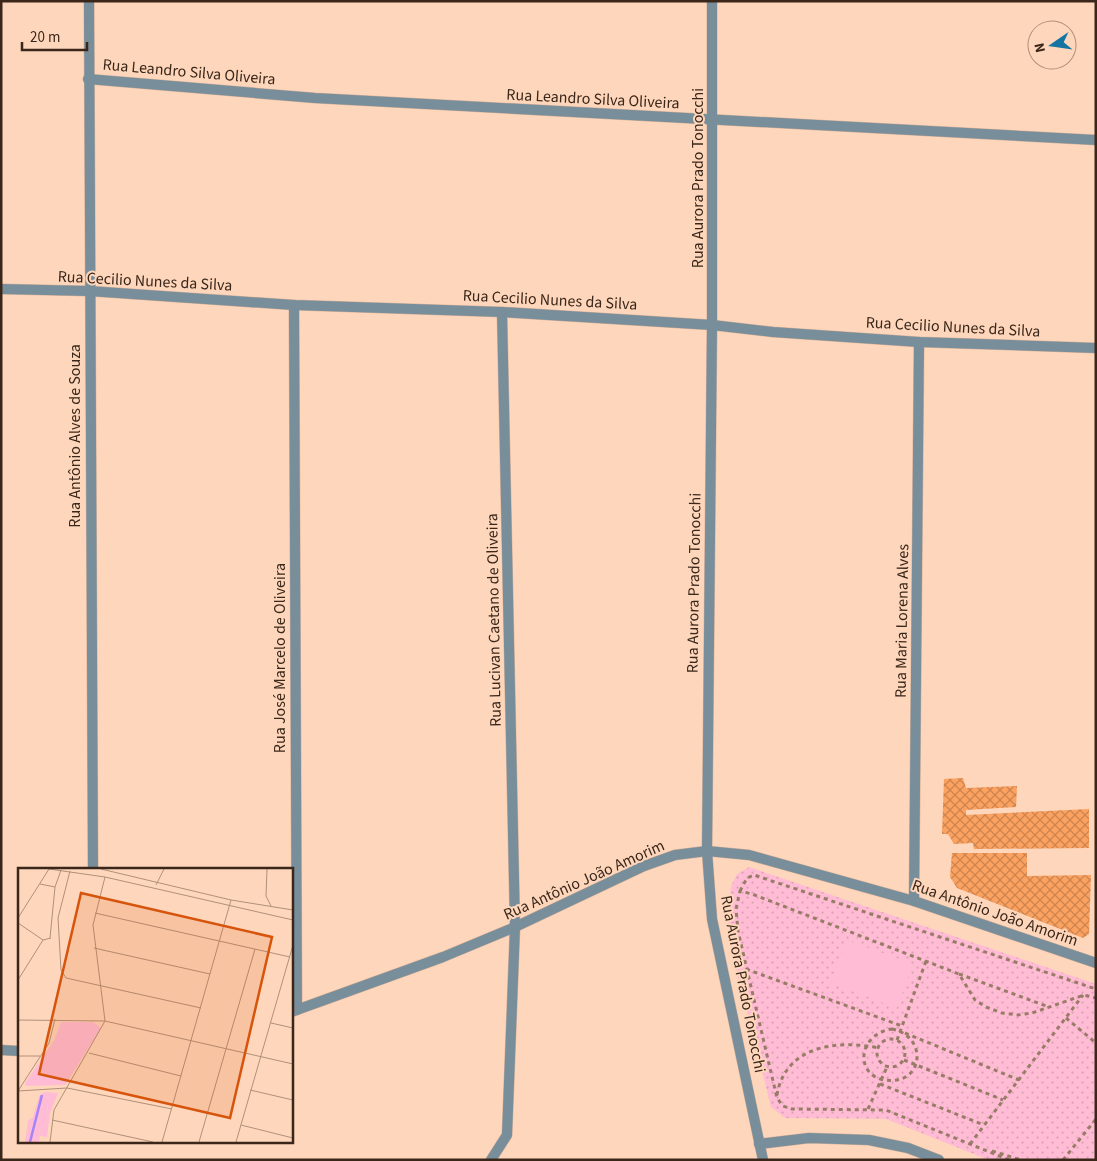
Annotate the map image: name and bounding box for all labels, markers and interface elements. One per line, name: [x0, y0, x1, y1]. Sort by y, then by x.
scale bar: [22, 20, 88, 52]
north arrow: [1027, 20, 1077, 70]
text: 20 m: [30, 27, 60, 48]
text: N: [1030, 41, 1051, 54]
street label: Rua Leandro Silva Oliveira: [102, 53, 276, 91]
street label: Rua Leandro Silva Oliveira: [506, 83, 680, 115]
street label: Rua Aurora Prado Tonocchi: [687, 88, 709, 268]
street label: Rua Cecilio Nunes da Silva: [57, 265, 233, 297]
street label: Rua Cecilio Nunes da Silva: [462, 284, 638, 316]
street label: Rua Cecilio Nunes da Silva: [865, 311, 1041, 343]
street label: Rua Antônio Alves de Souza: [64, 344, 86, 528]
street label: Rua Aurora Prado Tonocchi: [681, 493, 707, 673]
street label: Rua Lucivan Caetano de Oliveira: [481, 513, 507, 727]
street label: Rua Maria Lorena Alves: [890, 544, 914, 698]
street label: Rua José Marcelo de Oliveira: [269, 563, 291, 753]
street label: Rua Antônio João Amorim: [500, 834, 668, 926]
inset map: [18, 868, 292, 1144]
street label: Rua Antônio João Amorim: [909, 874, 1081, 952]
street label: Rua Aurora Prado Tonocchi: [715, 893, 771, 1075]

